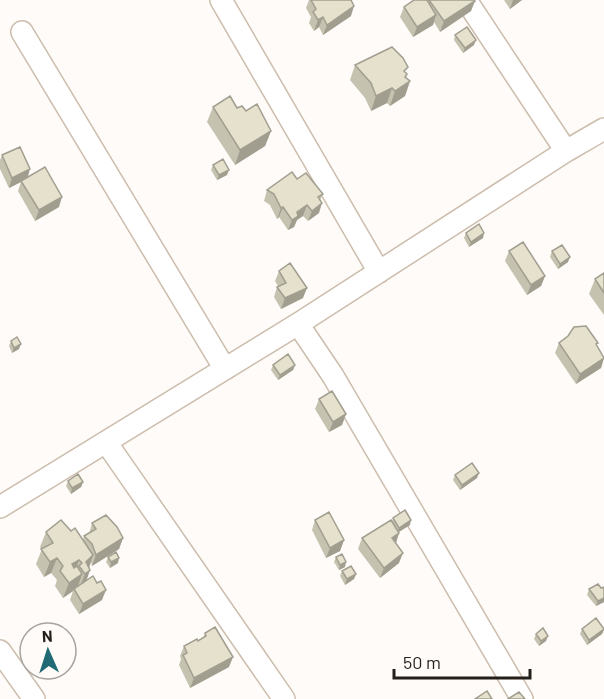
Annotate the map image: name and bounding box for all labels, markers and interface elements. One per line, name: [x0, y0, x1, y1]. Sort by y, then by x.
north arrow: [18, 621, 78, 681]
text: N: [41, 626, 53, 645]
scale bar: [394, 642, 530, 680]
text: 50 m: [403, 651, 441, 673]

